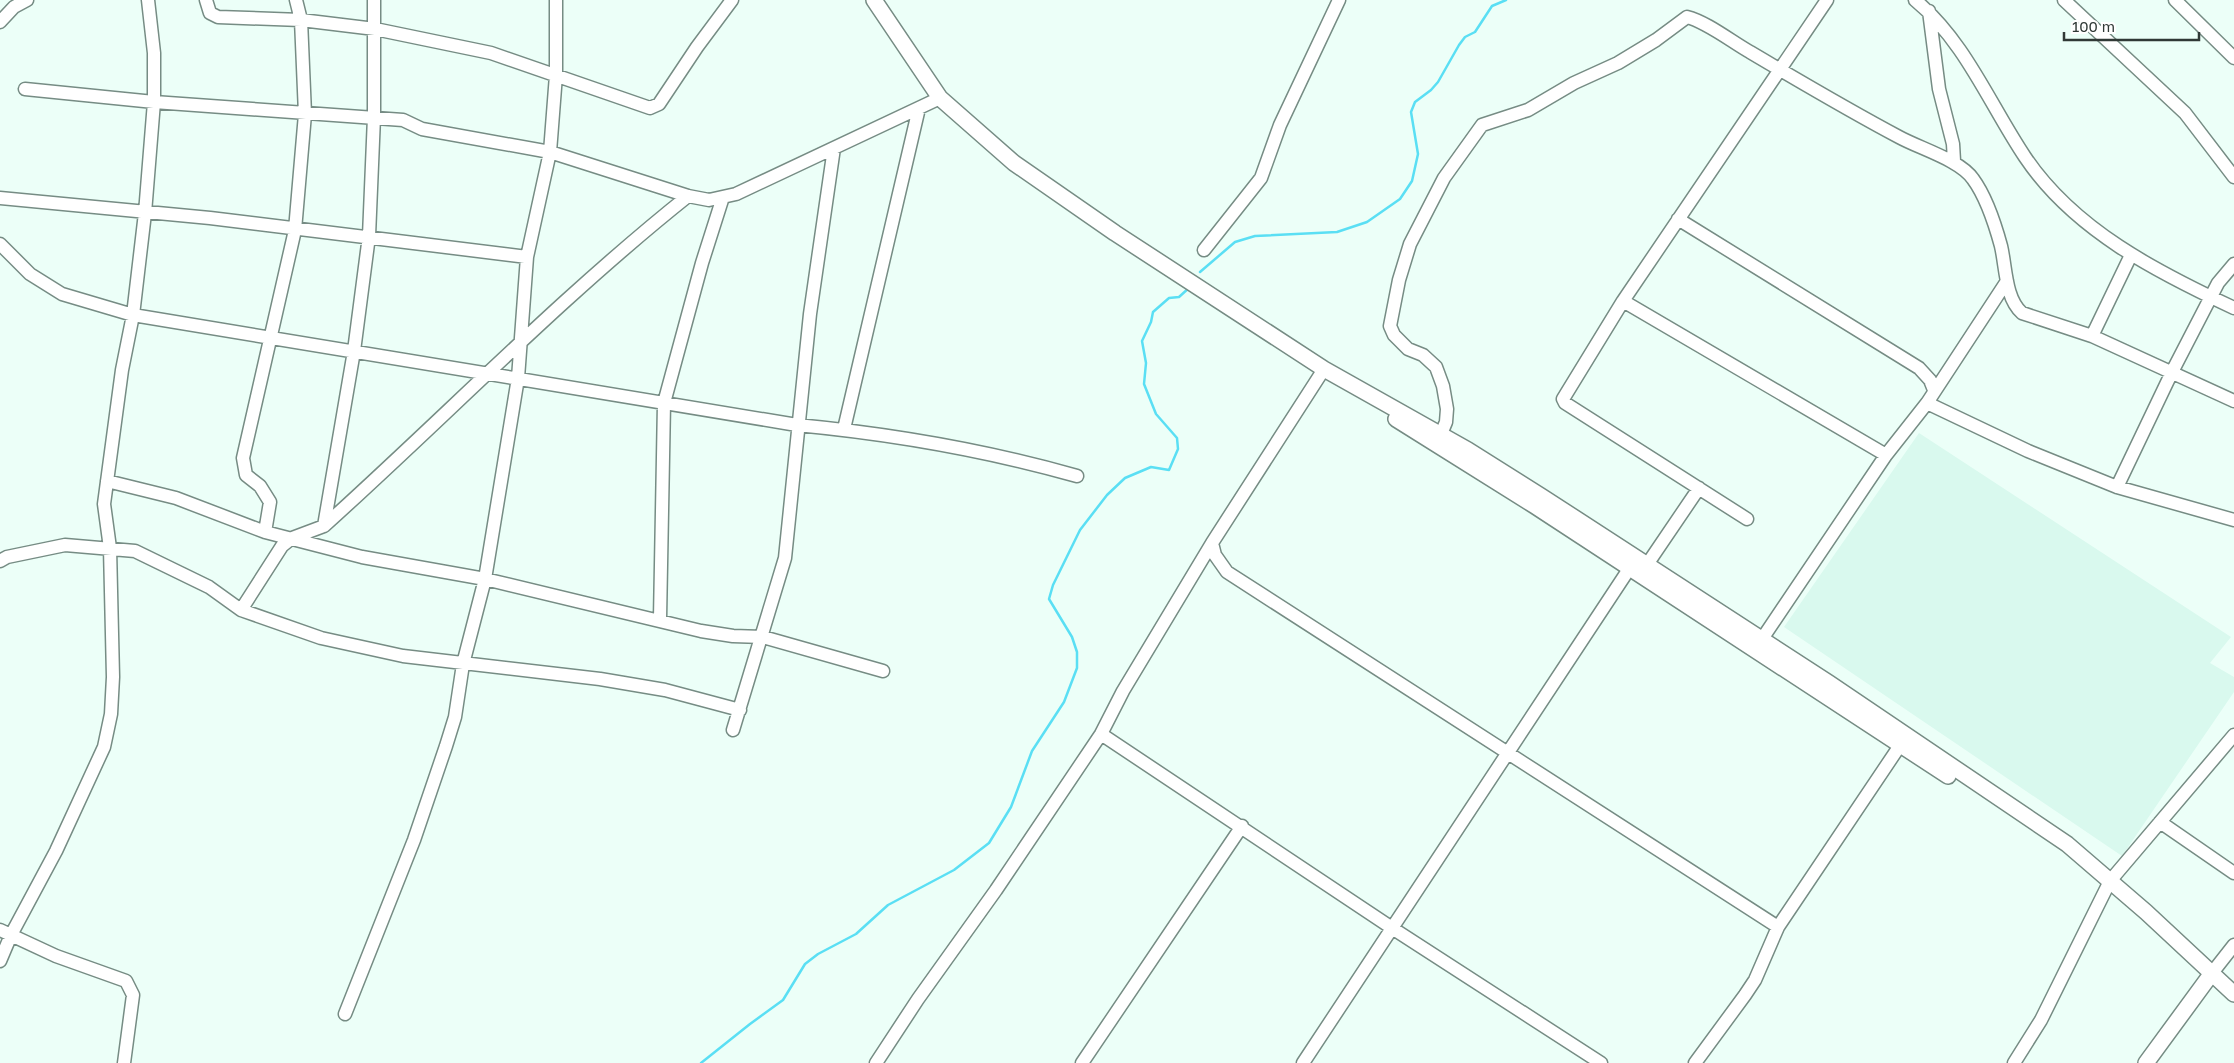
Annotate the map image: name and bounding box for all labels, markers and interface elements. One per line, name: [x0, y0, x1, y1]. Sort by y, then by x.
scale bar: [2064, 10, 2199, 42]
text: 100 m: [2072, 17, 2115, 35]

